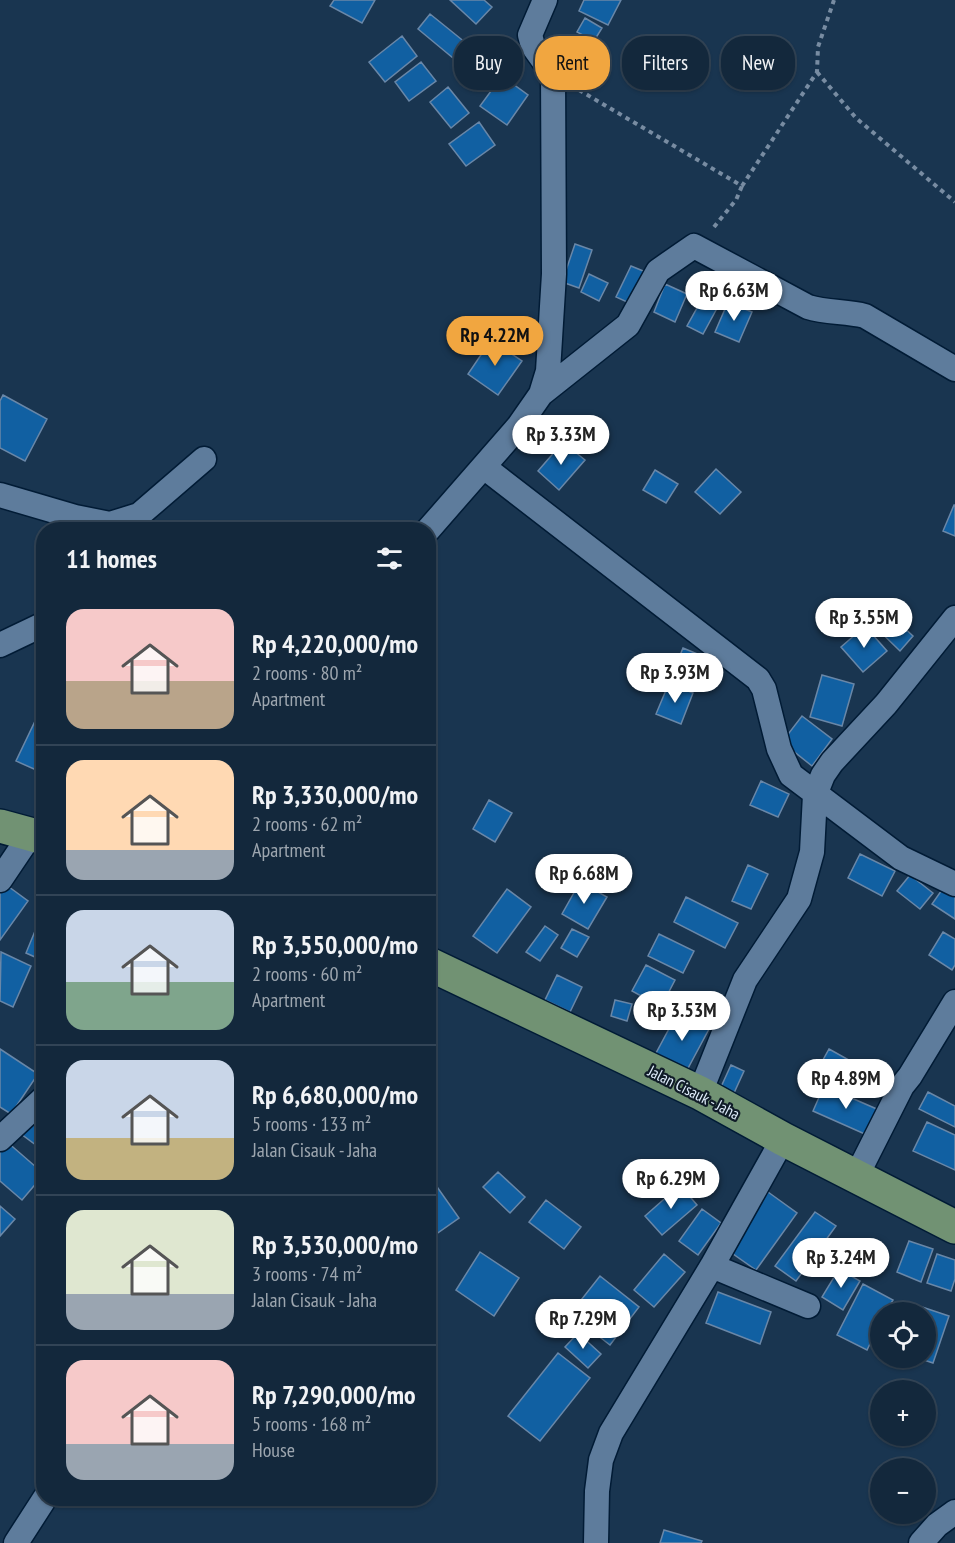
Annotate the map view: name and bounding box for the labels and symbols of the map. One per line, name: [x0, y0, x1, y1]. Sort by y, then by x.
pin: Rp 6.63M: [672, 271, 796, 322]
pin: Rp 4.22M: [433, 316, 557, 367]
pin: Rp 3.33M: [499, 415, 623, 466]
pin: Rp 3.55M: [802, 598, 926, 649]
pin: Rp 3.93M: [613, 653, 737, 704]
pin: Rp 6.68M: [522, 854, 646, 905]
pin: Rp 3.53M: [620, 991, 744, 1042]
pin: Rp 4.89M: [784, 1059, 908, 1110]
street label: Jalan Cisauk - Jaha: [644, 1060, 743, 1124]
pin: Rp 6.29M: [609, 1159, 733, 1210]
pin: Rp 3.24M: [779, 1238, 903, 1289]
pin: Rp 7.29M: [521, 1299, 645, 1350]

